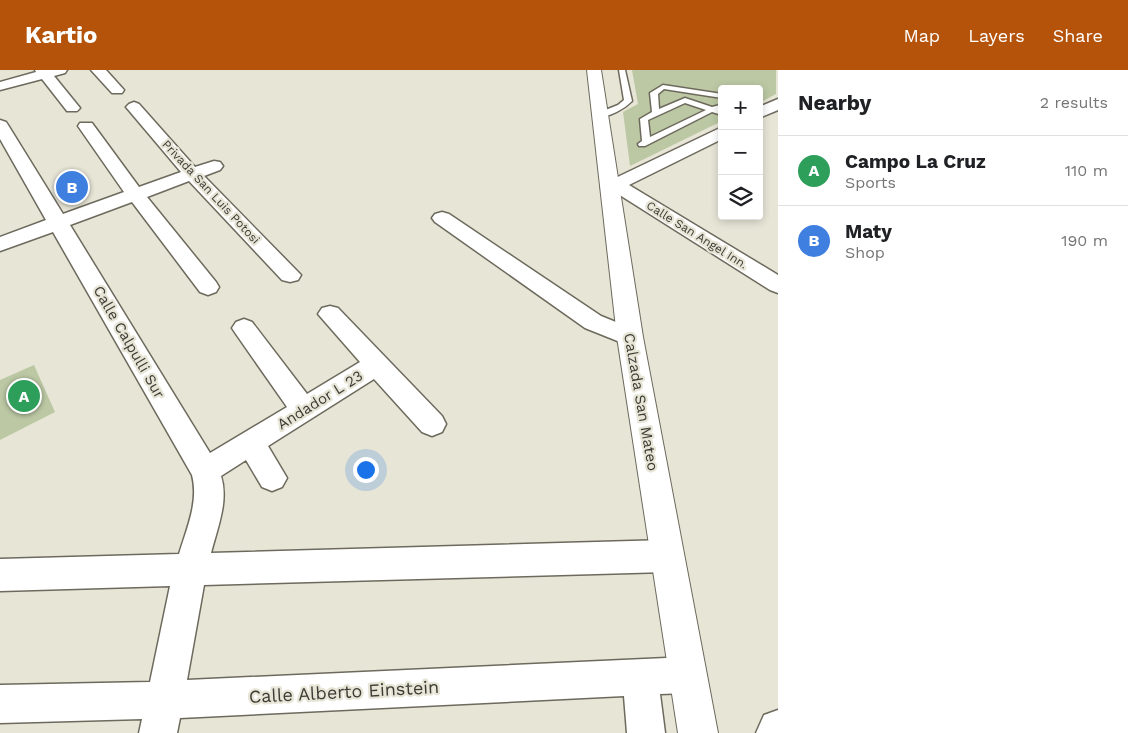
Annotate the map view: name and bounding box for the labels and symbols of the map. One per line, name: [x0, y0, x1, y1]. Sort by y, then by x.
street label: Privada San Luis Potosi: [159, 137, 263, 247]
pin: B: [56, 168, 88, 206]
street label: Calle San Angel Inn.: [644, 198, 750, 272]
street label: Calle Calpulli Sur: [89, 283, 169, 401]
street label: Calzada San Mateo: [620, 332, 662, 472]
street label: Andador L 23: [274, 367, 366, 433]
pin: A: [8, 377, 40, 415]
your location: [353, 457, 379, 483]
street label: Calle Alberto Einstein: [248, 676, 440, 707]

